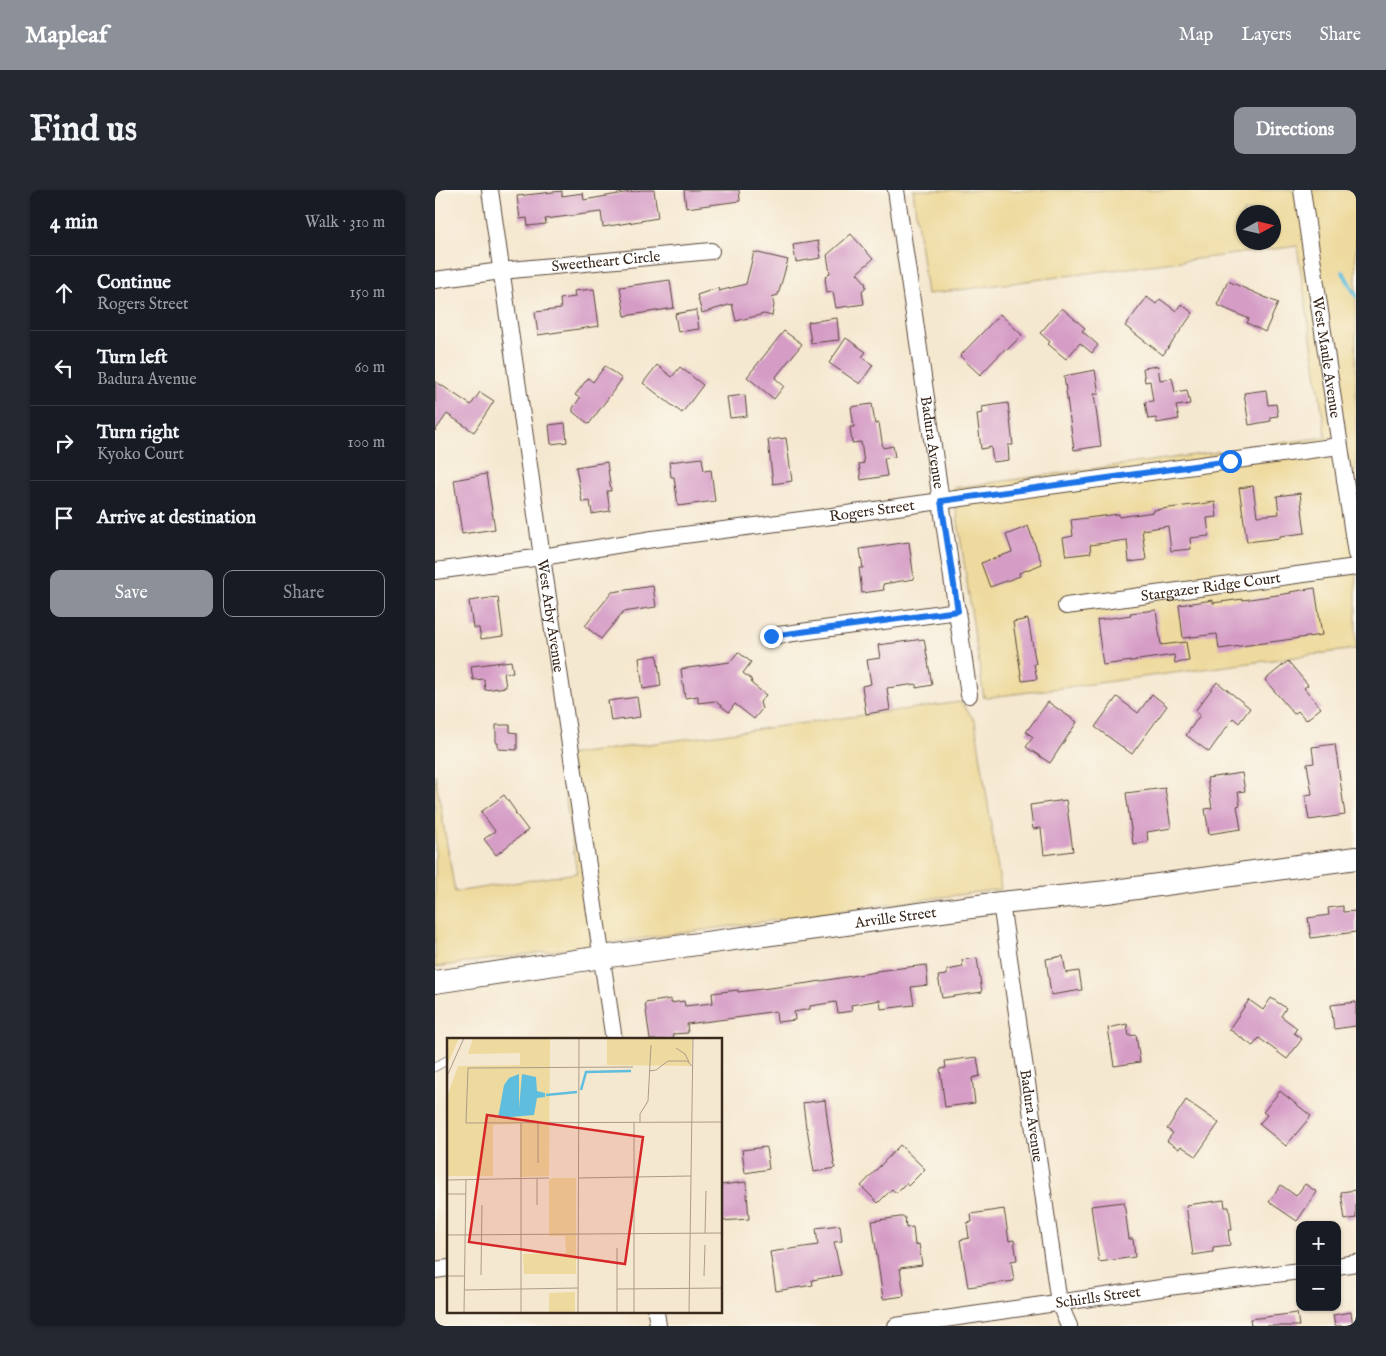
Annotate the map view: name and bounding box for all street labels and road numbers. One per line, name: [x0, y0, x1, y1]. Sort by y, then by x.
street label: Sweetheart Circle: [551, 247, 661, 276]
street label: West Maule Avenue: [1308, 295, 1345, 419]
street label: Badura Avenue: [916, 395, 948, 490]
street label: Rogers Street: [828, 496, 916, 526]
street label: West Arby Avenue: [532, 558, 568, 674]
street label: Stargazer Ridge Court: [1140, 568, 1282, 606]
street label: Arville Street: [853, 903, 937, 933]
street label: Badura Avenue: [1015, 1068, 1047, 1164]
street label: Schirlls Street: [1054, 1282, 1142, 1313]

